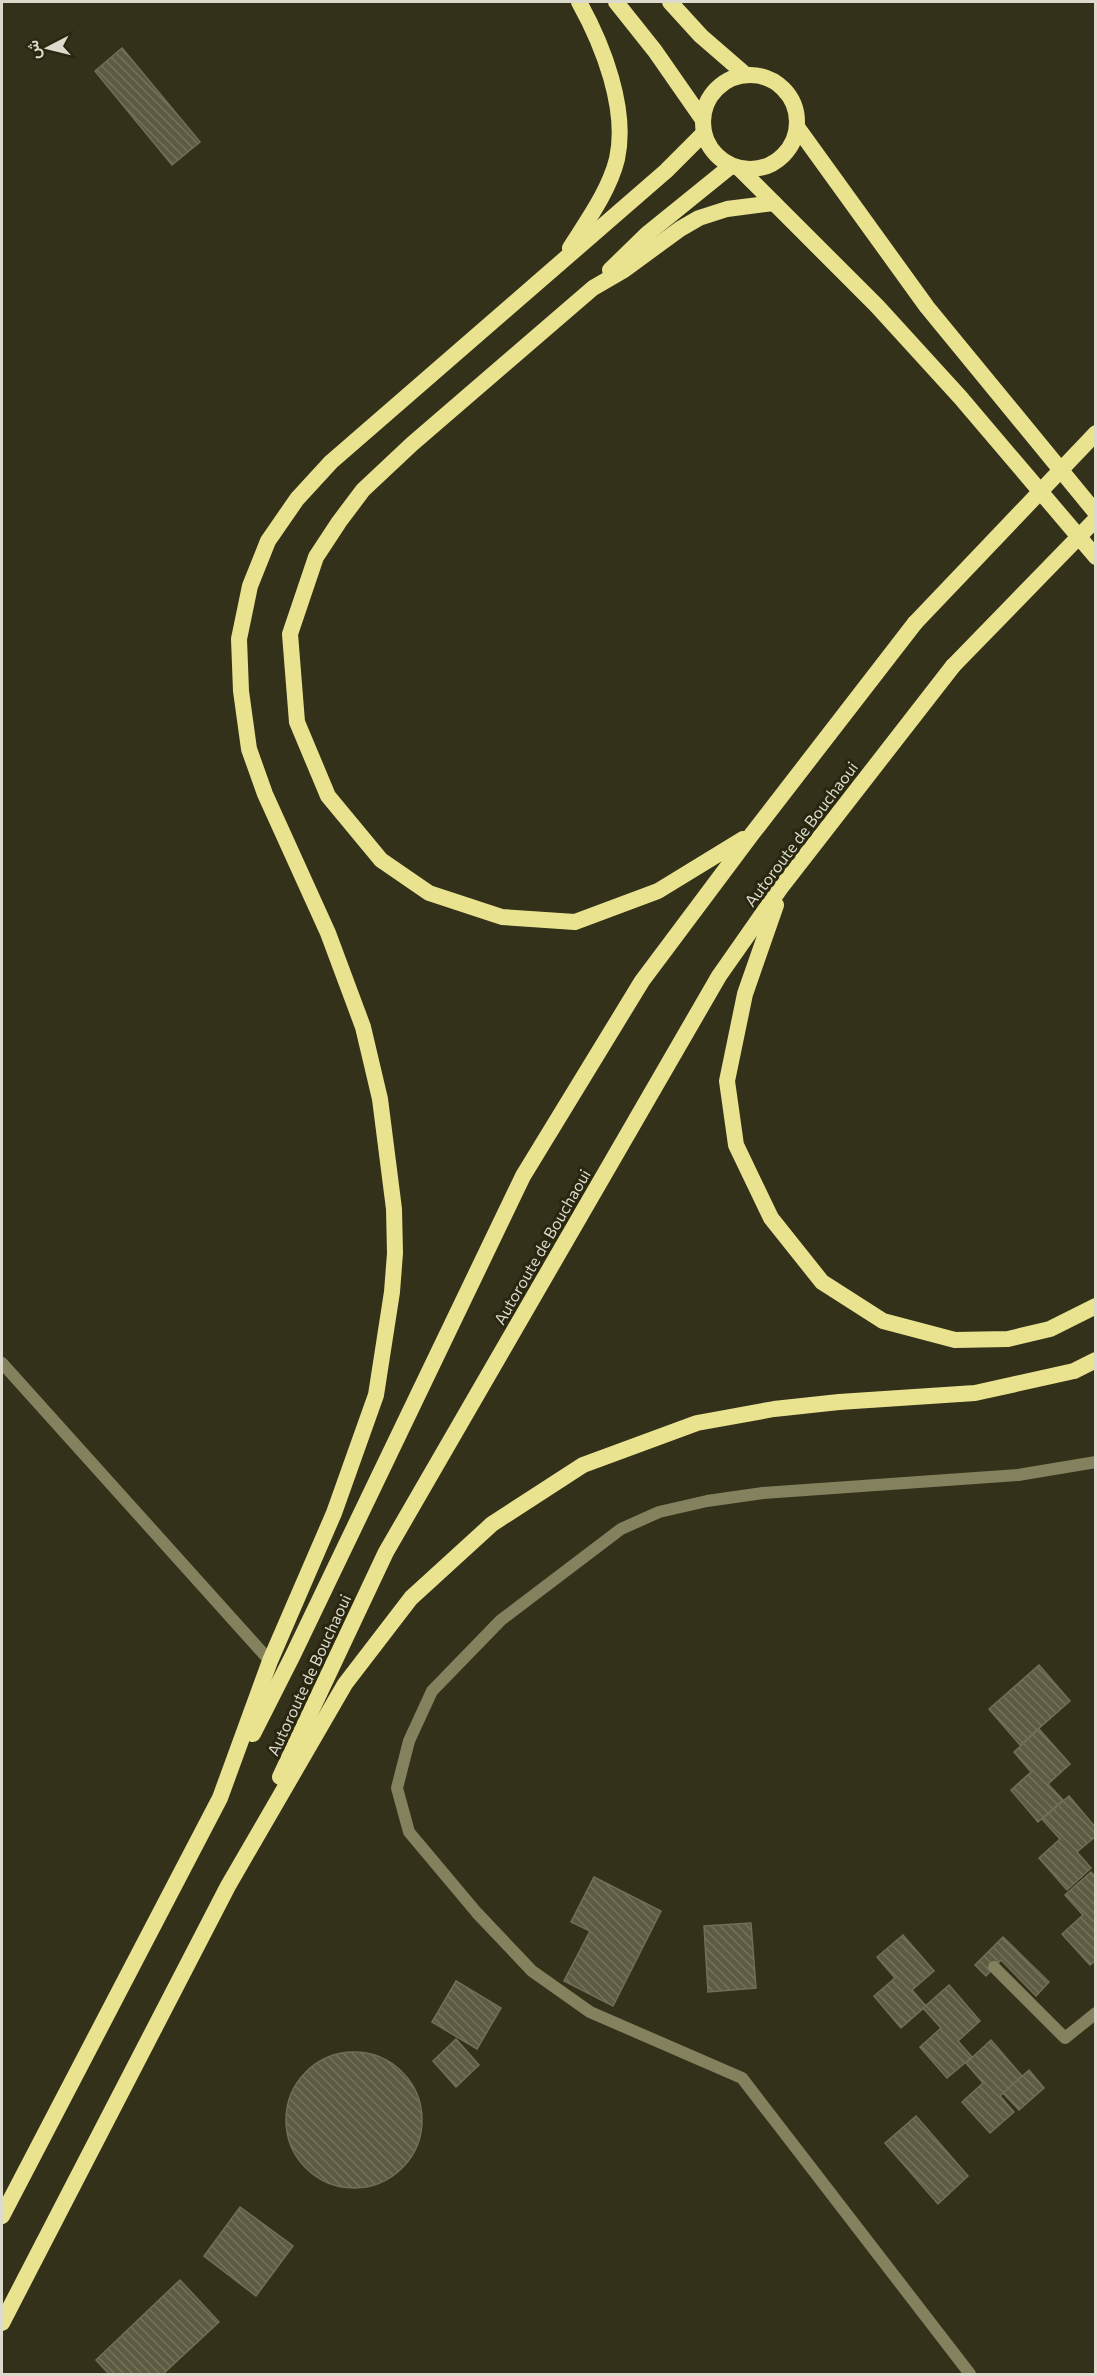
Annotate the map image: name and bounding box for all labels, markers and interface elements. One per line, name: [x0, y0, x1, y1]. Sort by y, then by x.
north arrow: [18, 18, 78, 78]
text: ش: [22, 39, 44, 61]
street label: Autoroute de Bouchaoui: [740, 758, 861, 910]
street label: Autoroute de Bouchaoui: [489, 1166, 594, 1328]
street label: Autoroute de Bouchaoui: [263, 1591, 354, 1759]

